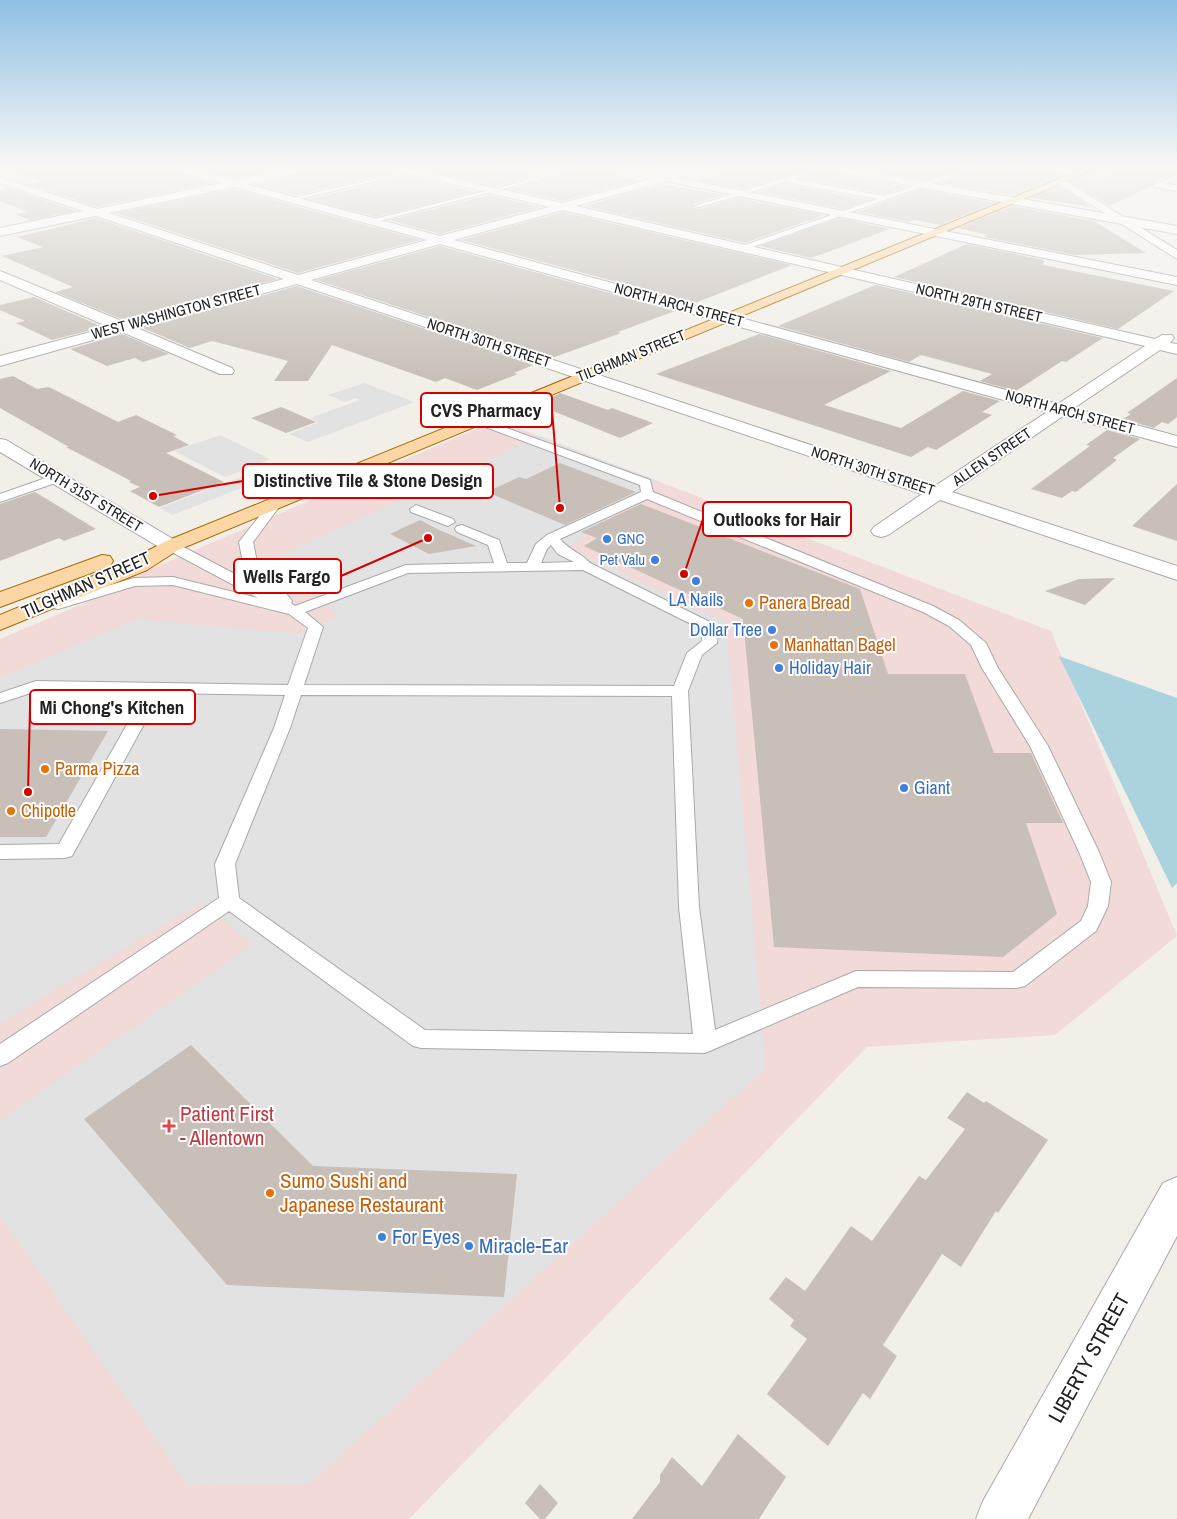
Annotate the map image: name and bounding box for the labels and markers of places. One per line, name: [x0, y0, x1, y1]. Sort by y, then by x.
callout: CVS Pharmacy: [421, 393, 552, 427]
callout: Distinctive Tile & Stone Design: [243, 464, 493, 498]
callout: Outlooks for Hair: [703, 502, 851, 536]
place label: GNC: [617, 528, 644, 549]
marker: GNC: [601, 533, 613, 545]
place label: Pet Valu: [599, 549, 645, 570]
marker: Pet Valu: [649, 554, 661, 566]
callout: Wells Fargo: [234, 559, 341, 593]
marker: LA Nails: [690, 575, 702, 587]
place label: LA Nails: [669, 587, 723, 612]
place label: Panera Bread: [759, 590, 850, 615]
marker: Panera Bread: [743, 597, 755, 609]
place label: Dollar Tree: [690, 617, 762, 642]
marker: Dollar Tree: [766, 624, 778, 636]
place label: Manhattan Bagel: [784, 632, 896, 657]
marker: Manhattan Bagel: [768, 639, 780, 651]
place label: Holiday Hair: [789, 655, 871, 680]
marker: Holiday Hair: [773, 662, 785, 674]
callout: Mi Chong's Kitchen: [30, 690, 195, 724]
place label: Parma Pizza: [55, 756, 140, 781]
marker: Parma Pizza: [39, 763, 51, 775]
place label: Giant: [914, 775, 950, 800]
marker: Giant: [898, 782, 910, 794]
place label: Chipotle: [21, 798, 76, 823]
marker: Chipotle: [5, 805, 17, 817]
place label: Patient First - Allentown: [180, 1099, 274, 1152]
marker: Patient First - Allentown: [162, 1119, 176, 1133]
place label: Sumo Sushi and Japanese Restaurant: [280, 1166, 444, 1219]
marker: Sumo Sushi and Japanese Restaurant: [264, 1187, 276, 1199]
place label: For Eyes: [392, 1222, 460, 1251]
marker: For Eyes: [376, 1231, 388, 1243]
place label: Miracle-Ear: [479, 1231, 568, 1260]
marker: Miracle-Ear: [463, 1240, 475, 1252]

